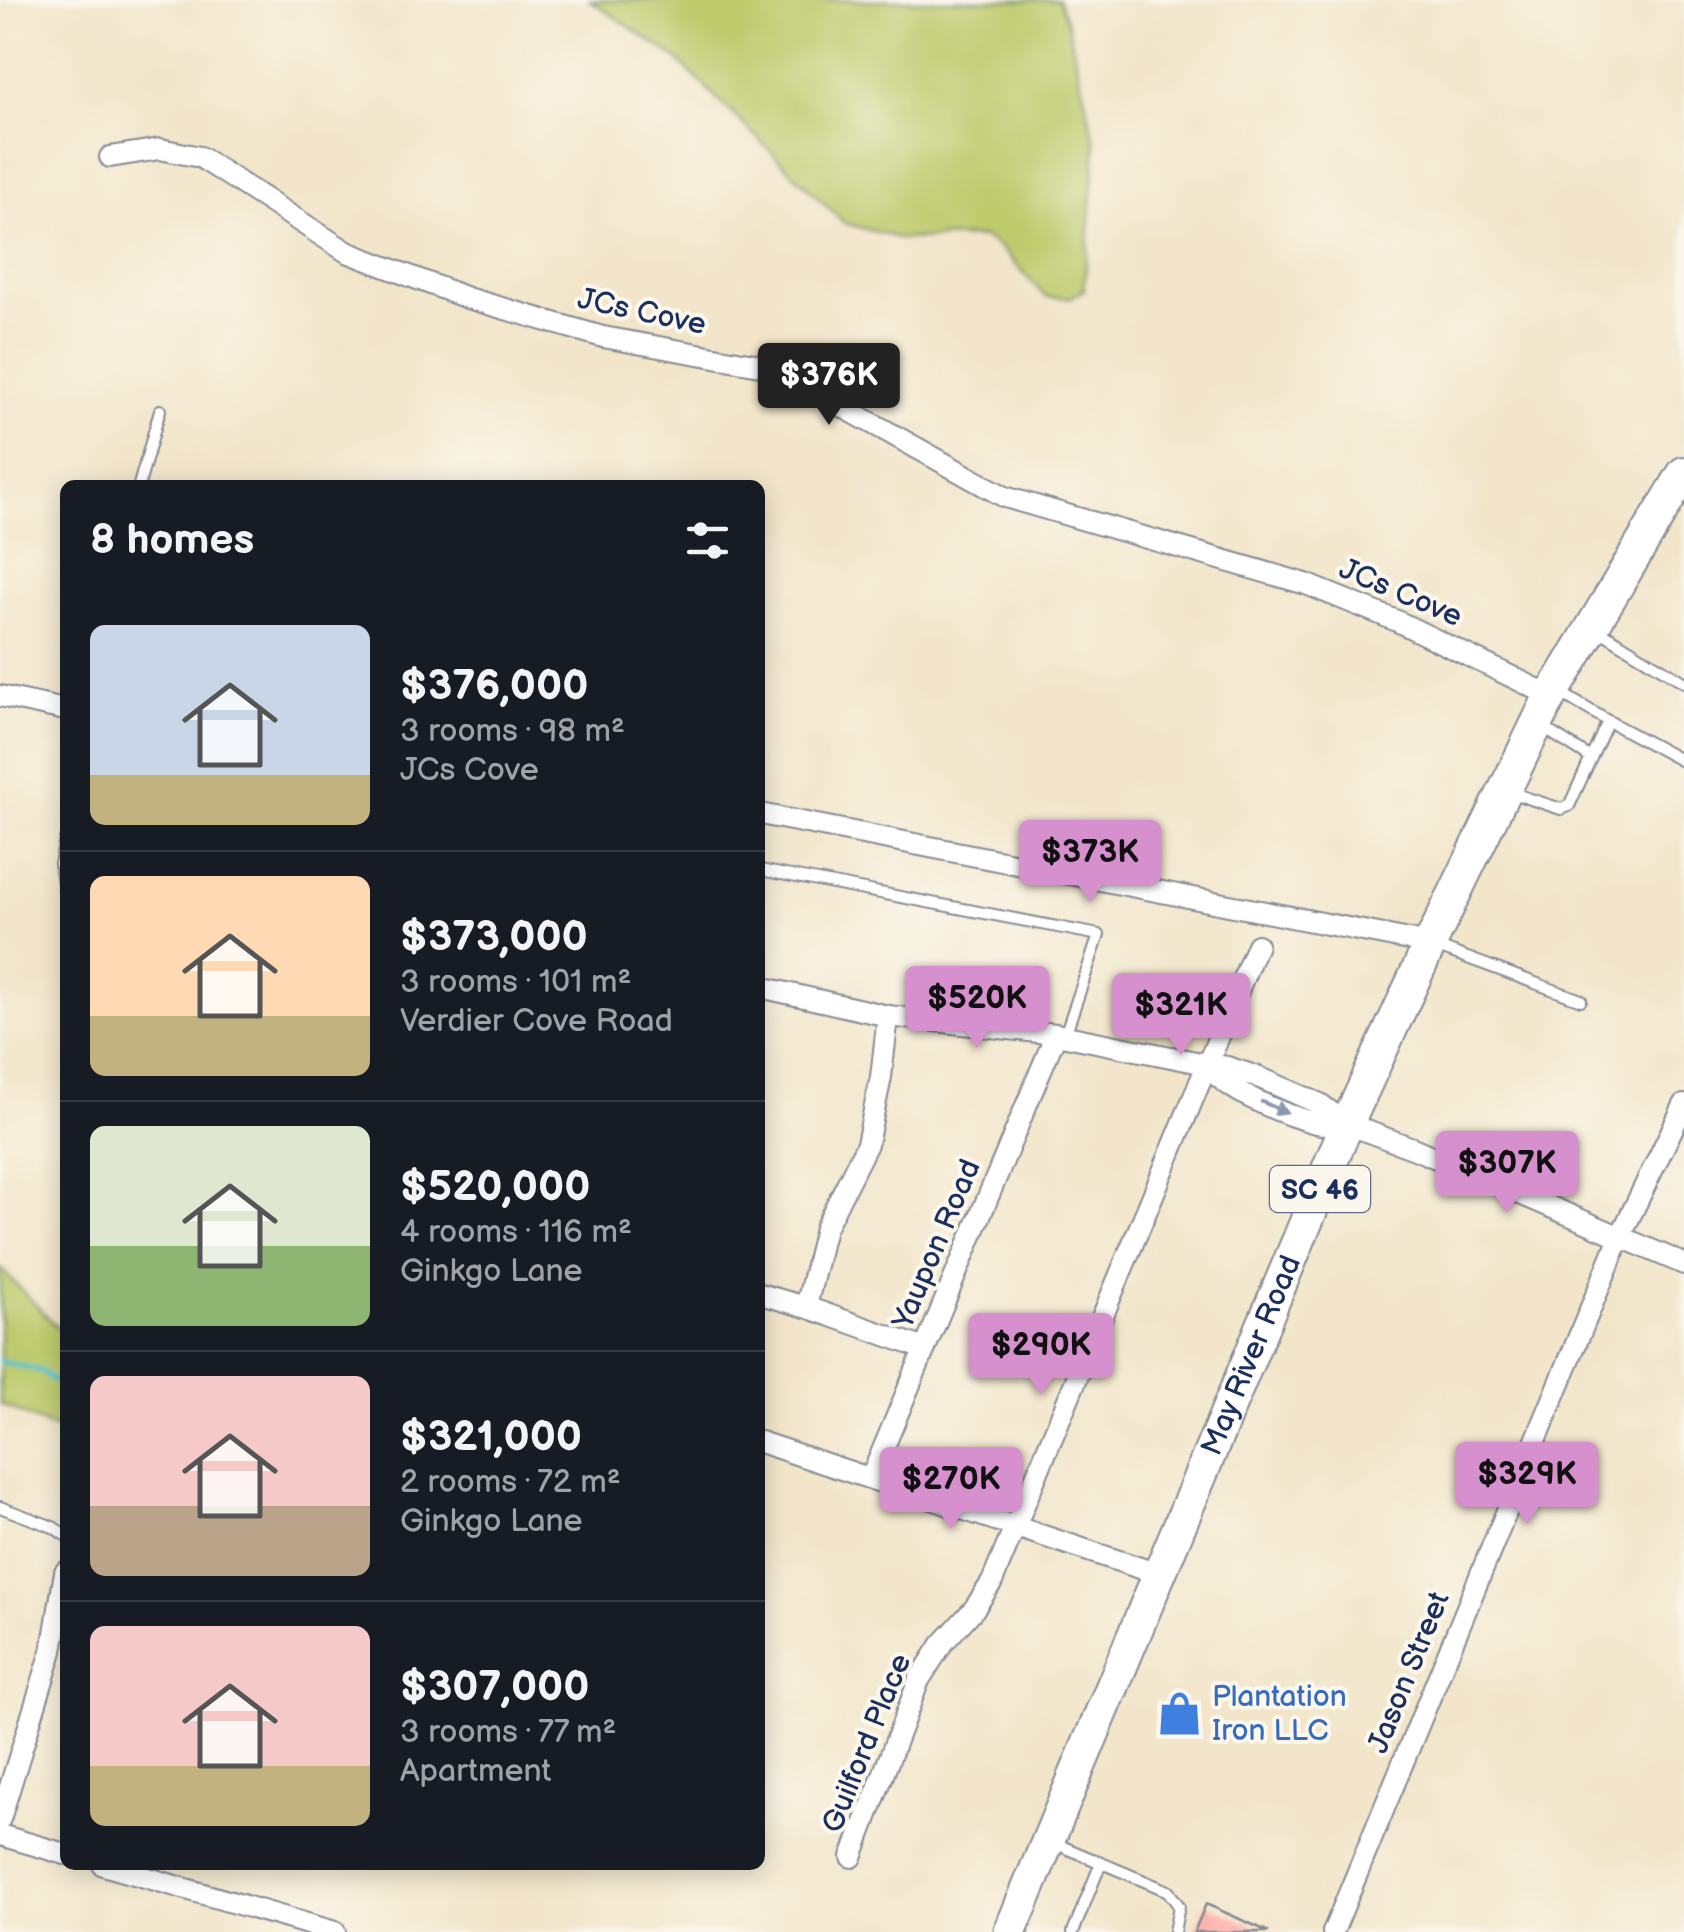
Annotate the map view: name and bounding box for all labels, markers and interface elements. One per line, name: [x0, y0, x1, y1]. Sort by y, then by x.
street label: JCs Cove: [574, 281, 709, 343]
pin: $376K: [759, 343, 899, 428]
text: $376K: [780, 356, 878, 395]
icon: filters: [680, 513, 735, 568]
text: 8 homes: [90, 515, 254, 566]
street label: JCs Cove: [1334, 551, 1468, 635]
text: $376,000: [400, 661, 588, 712]
icon: home: [170, 665, 290, 785]
text: 3 rooms · 98 m²: [400, 712, 625, 751]
text: JCs Cove: [400, 751, 539, 790]
pin: $373K: [1020, 820, 1160, 905]
text: $373K: [1041, 833, 1139, 872]
text: $373,000: [400, 912, 588, 963]
icon: home: [170, 916, 290, 1036]
text: 3 rooms · 101 m²: [400, 963, 631, 1002]
pin: $520K: [907, 966, 1047, 1051]
pin: $321K: [1111, 973, 1251, 1058]
text: $520K: [927, 979, 1027, 1018]
text: $321K: [1134, 986, 1228, 1025]
text: Verdier Cove Road: [400, 1002, 673, 1041]
one-way arrow: [1259, 1099, 1289, 1115]
pin: $307K: [1437, 1131, 1577, 1216]
text: $307K: [1457, 1144, 1557, 1183]
street label: Yaupon Road: [885, 1154, 989, 1335]
text: $520,000: [400, 1162, 590, 1213]
icon: home: [170, 1166, 290, 1286]
road number: SC 46: [1270, 1166, 1370, 1212]
text: 4 rooms · 116 m²: [400, 1213, 632, 1252]
street label: May River Road: [1194, 1250, 1309, 1461]
text: Ginkgo Lane: [400, 1252, 583, 1291]
pin: $290K: [971, 1313, 1111, 1398]
text: $290K: [991, 1326, 1091, 1365]
text: $321,000: [400, 1412, 582, 1463]
icon: home: [170, 1416, 290, 1536]
pin: $329K: [1457, 1442, 1597, 1527]
pin: $270K: [881, 1447, 1021, 1532]
text: $329K: [1477, 1455, 1577, 1494]
text: $270K: [902, 1460, 1000, 1499]
text: 2 rooms · 72 m²: [400, 1463, 621, 1502]
text: Ginkgo Lane: [400, 1502, 583, 1541]
street label: Jason Street: [1360, 1586, 1458, 1758]
street label: Guilford Place: [815, 1649, 919, 1838]
text: $307,000: [400, 1662, 589, 1713]
icon: home: [170, 1666, 290, 1786]
place label: Plantation Iron LLC: [1212, 1679, 1347, 1749]
shop icon: Plantation Iron LLC: [1155, 1689, 1203, 1737]
text: 3 rooms · 77 m²: [400, 1713, 616, 1752]
text: Apartment: [400, 1752, 551, 1791]

